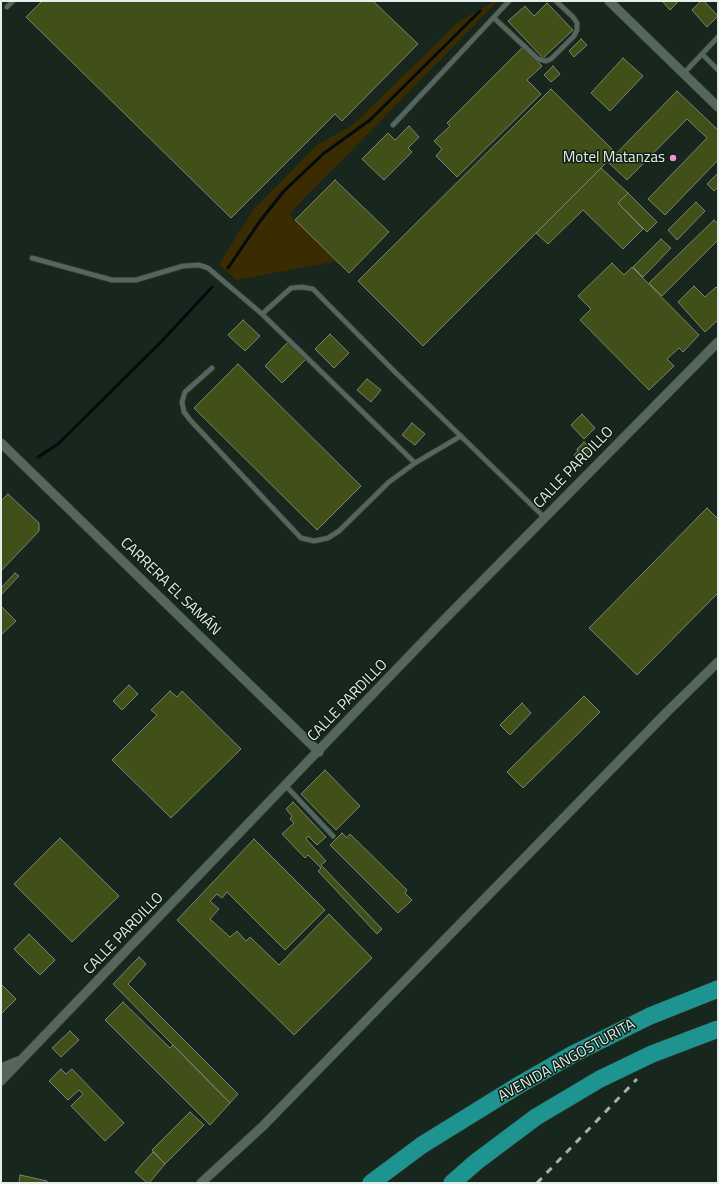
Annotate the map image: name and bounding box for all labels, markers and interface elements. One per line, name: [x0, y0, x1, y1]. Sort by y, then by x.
place label: Motel Matanzas: [563, 149, 665, 167]
marker: Motel Matanzas: [668, 153, 678, 163]
street label: CALLE PARDILLO: [530, 423, 618, 513]
street label: CARRERA EL SAMÁN: [116, 534, 224, 640]
street label: CALLE PARDILLO: [304, 656, 392, 746]
street label: CALLE PARDILLO: [80, 889, 168, 979]
street label: AVENIDA ANGOSTURITA: [495, 1016, 639, 1106]

